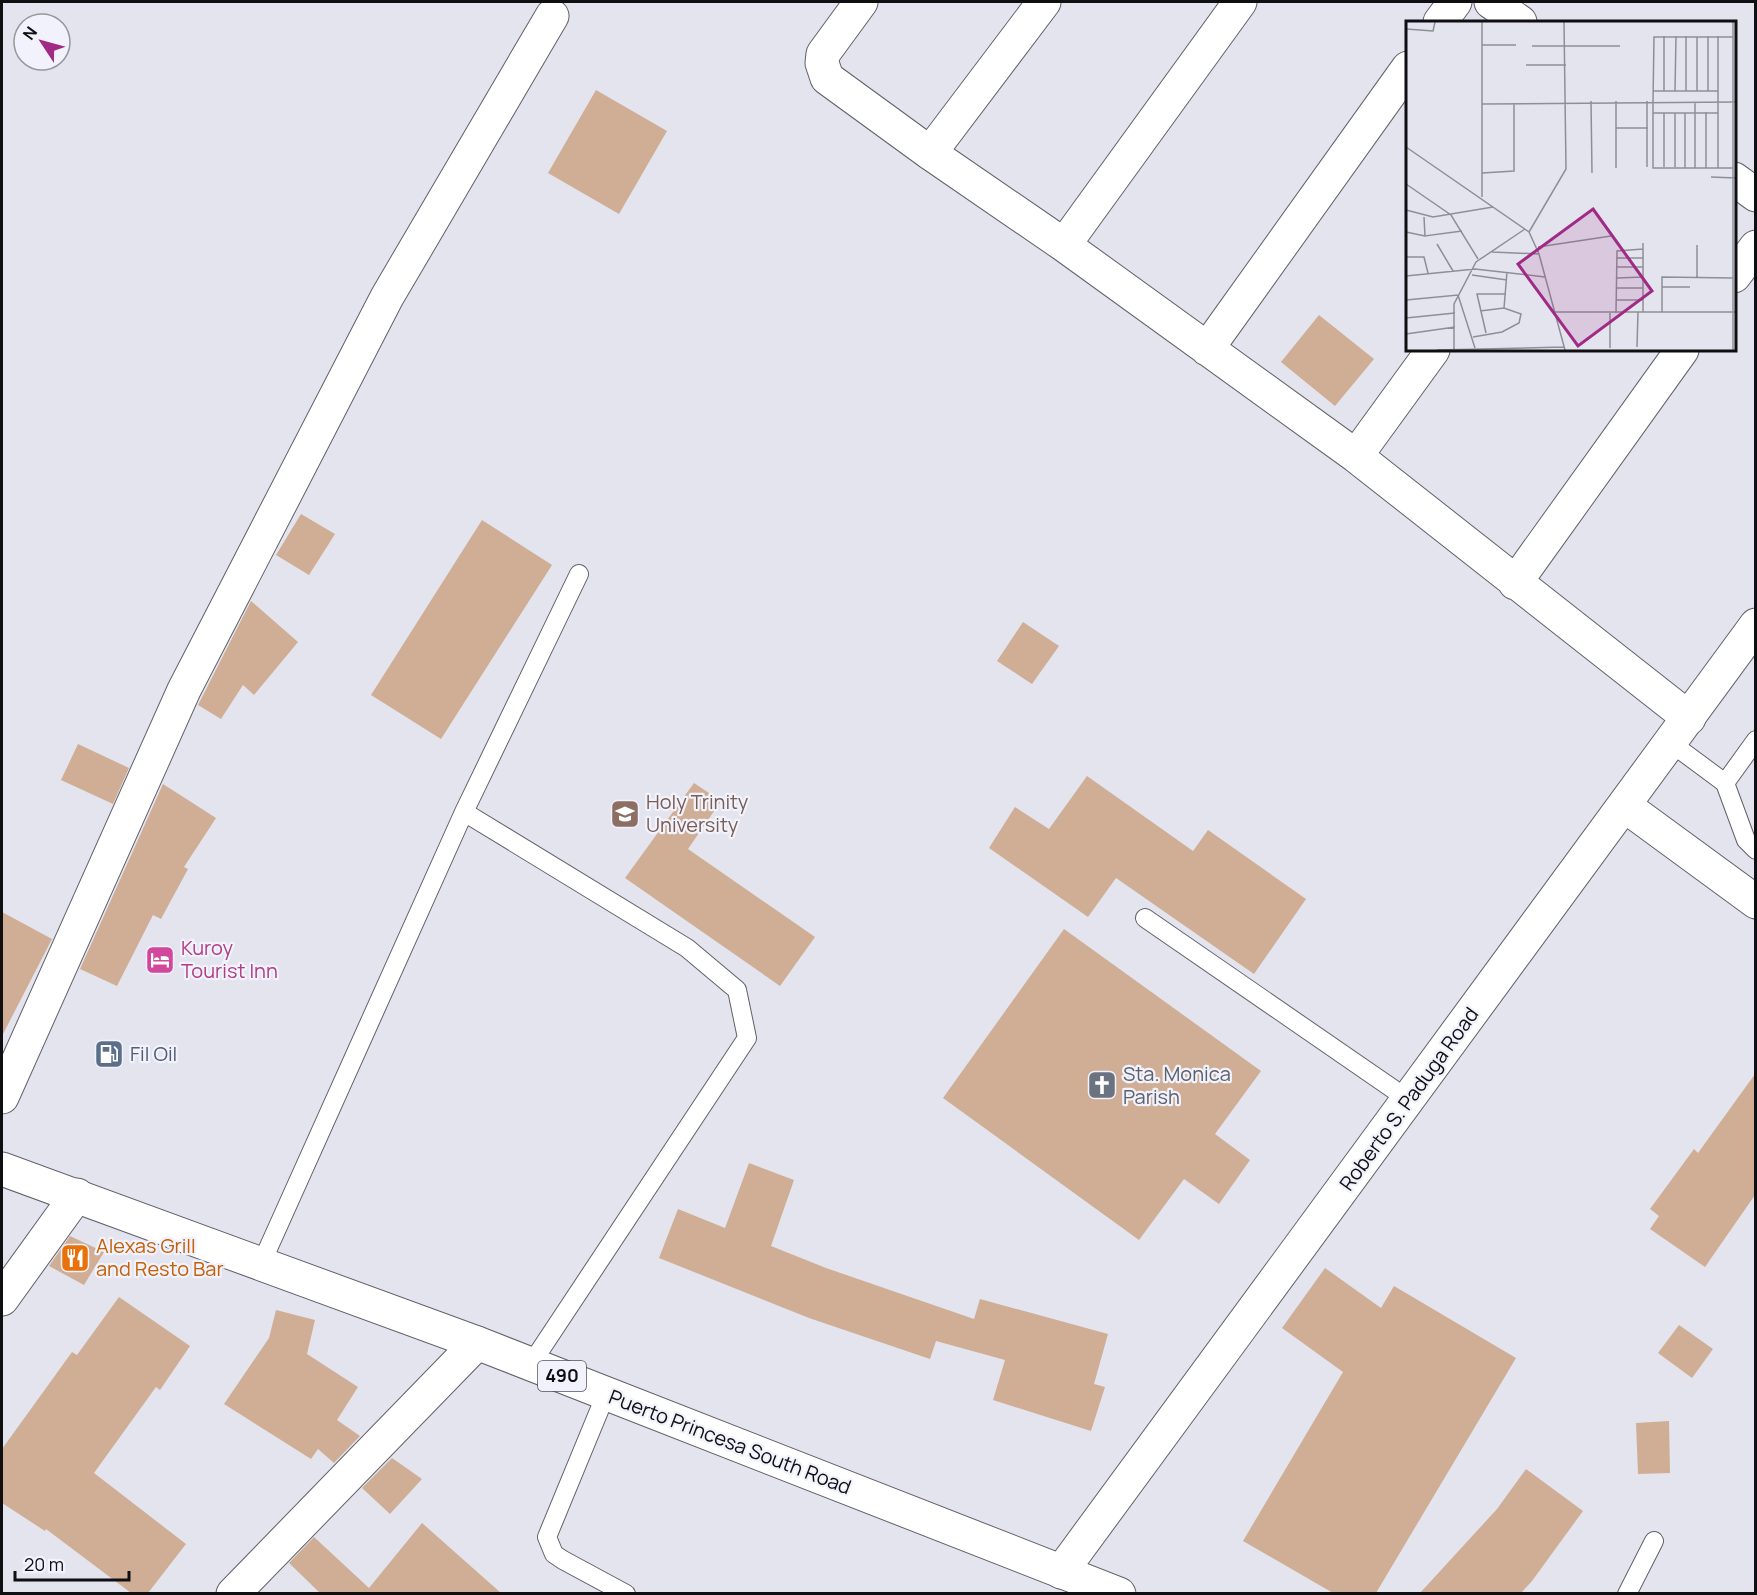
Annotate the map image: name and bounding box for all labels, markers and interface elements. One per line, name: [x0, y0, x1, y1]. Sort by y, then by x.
north arrow: [12, 12, 72, 72]
inset map: [1406, 21, 1736, 351]
text: N: [18, 22, 42, 44]
place label: Holy Trinity University: [646, 788, 749, 838]
school or university icon: Holy Trinity University: [609, 798, 641, 830]
place label: Kuroy Tourist Inn: [181, 934, 278, 984]
hotel icon: Kuroy Tourist Inn: [144, 944, 176, 976]
street label: Roberto S. Paduga Road: [1333, 1002, 1484, 1196]
fuel station icon: Fil Oil: [93, 1038, 125, 1070]
place label: Fil Oil: [130, 1040, 177, 1067]
place label: Sta. Monica Parish: [1123, 1060, 1231, 1110]
church icon: Sta. Monica Parish: [1086, 1069, 1118, 1101]
place label: Alexas Grill and Resto Bar: [96, 1232, 224, 1282]
restaurant icon: Alexas Grill and Resto Bar: [59, 1242, 91, 1274]
road number: 490: [538, 1361, 586, 1391]
street label: Puerto Princesa South Road: [605, 1383, 855, 1500]
scale bar: [15, 1544, 129, 1582]
text: 20 m: [24, 1552, 64, 1576]

